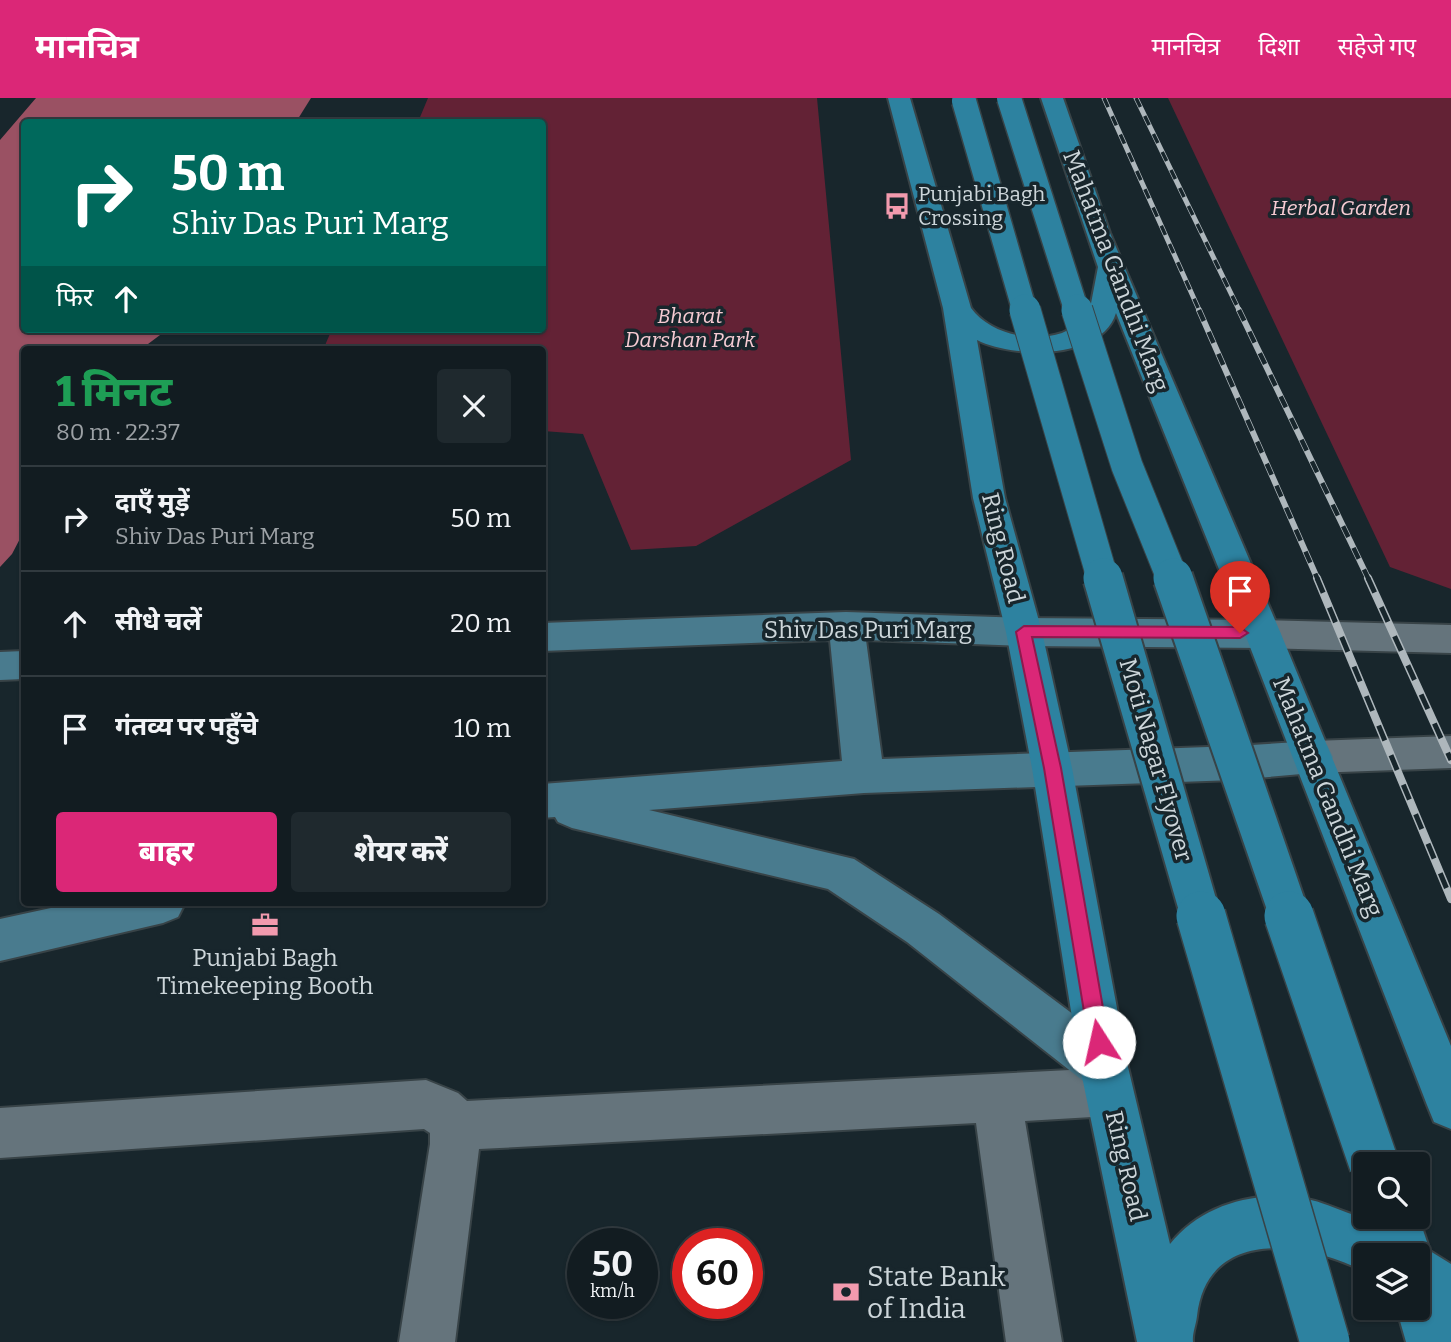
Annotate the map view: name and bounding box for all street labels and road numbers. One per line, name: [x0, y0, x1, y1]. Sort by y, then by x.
street label: Mahatma Gandhi Marg: [1057, 146, 1175, 396]
street label: Ring Road: [976, 490, 1030, 606]
street label: Shiv Das Puri Marg: [764, 616, 972, 644]
street label: Moti Nagar Flyover: [1114, 655, 1199, 865]
street label: Mahatma Gandhi Marg: [1267, 673, 1389, 921]
street label: Ring Road: [1100, 1108, 1152, 1224]

